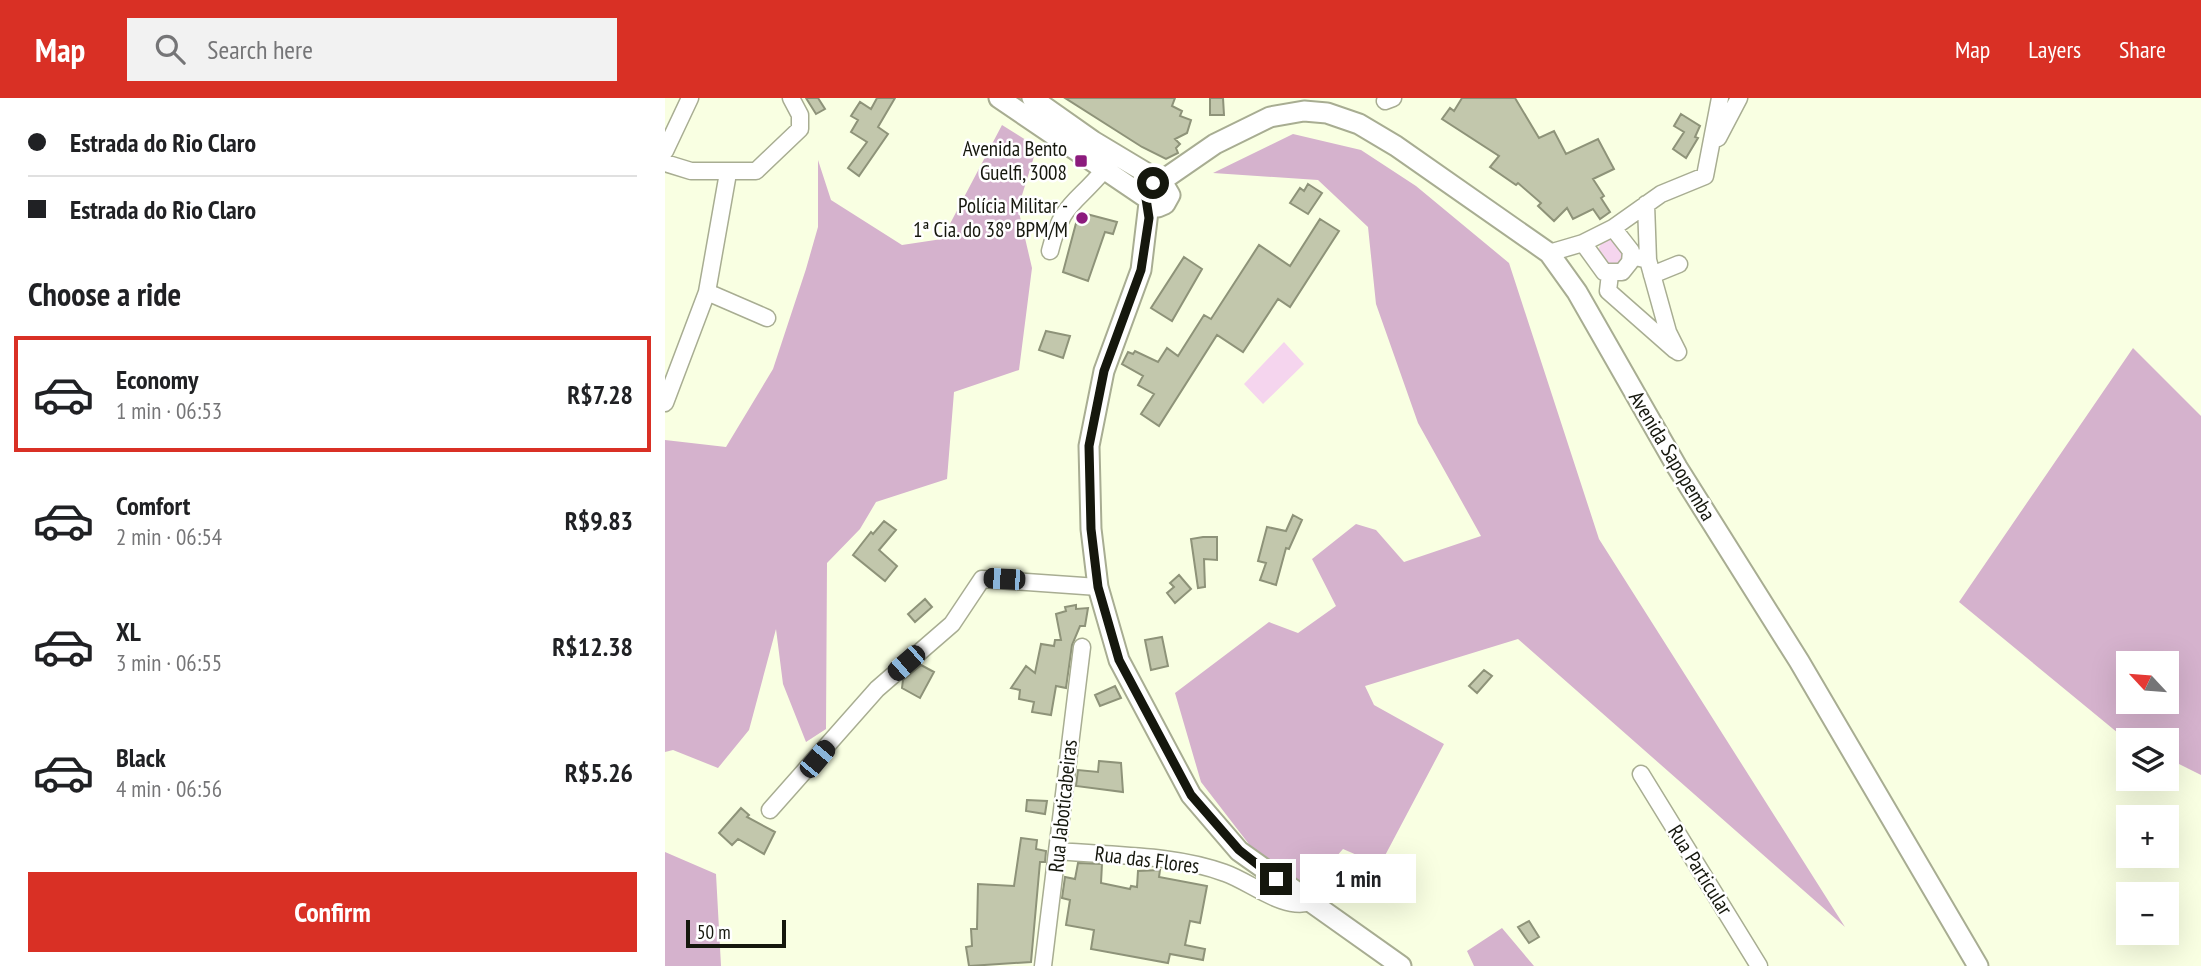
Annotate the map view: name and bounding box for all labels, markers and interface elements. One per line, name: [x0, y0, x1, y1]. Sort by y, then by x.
search box: [127, 18, 617, 81]
text: Map: [35, 28, 85, 71]
icon: search: [151, 30, 189, 68]
text: Search here: [207, 33, 313, 66]
text: Map: [1955, 34, 1990, 65]
text: Layers: [2028, 34, 2081, 65]
text: Share: [2119, 34, 2166, 65]
text: Estrada do Rio Claro: [70, 126, 256, 159]
place label: Avenida Bento Guelfi, 3008: [963, 135, 1067, 186]
marker: Avenida Bento Guelfi, 3008: [1073, 153, 1089, 169]
route start: [1137, 167, 1169, 199]
place label: Polícia Militar - 1ª Cia. do 38º BPM/M: [913, 192, 1068, 243]
text: Estrada do Rio Claro: [70, 193, 256, 226]
marker: Polícia Militar - 1ª Cia. do 38º BPM/M: [1074, 210, 1090, 226]
text: Choose a ride: [28, 273, 181, 315]
icon: car: [32, 363, 95, 426]
text: Economy: [116, 363, 198, 396]
text: R$7.28: [567, 378, 633, 411]
street label: Avenida Sapopemba: [1623, 386, 1722, 525]
text: 1 min · 06:53: [116, 396, 222, 425]
icon: car: [32, 489, 95, 552]
text: Comfort: [116, 489, 190, 522]
text: R$9.83: [565, 504, 633, 537]
text: 2 min · 06:54: [116, 522, 222, 551]
car: [983, 567, 1026, 591]
icon: car: [32, 615, 95, 678]
text: XL: [116, 615, 141, 648]
text: R$12.38: [552, 630, 633, 663]
car: [884, 641, 929, 685]
text: 3 min · 06:55: [116, 648, 222, 677]
north arrow: [2116, 651, 2179, 714]
map controls: [2116, 651, 2179, 945]
button: layers: [2116, 728, 2179, 791]
car: [796, 736, 839, 782]
street label: Rua Jaboticabeiras: [1042, 738, 1083, 874]
icon: car: [32, 741, 95, 804]
text: Black: [116, 741, 166, 774]
text: R$5.26: [565, 756, 633, 789]
text: 4 min · 06:56: [116, 774, 222, 803]
button: +: [2116, 805, 2179, 868]
street label: Rua Particular: [1662, 820, 1739, 920]
street label: Rua das Flores: [1093, 840, 1201, 879]
callout: 1 min: [1301, 854, 1416, 904]
route end: [1260, 863, 1292, 895]
text: 1 min: [1335, 864, 1381, 893]
button: Confirm: [28, 872, 637, 952]
button: −: [2116, 882, 2179, 945]
scale bar: [686, 917, 786, 949]
text: 50 m: [697, 920, 731, 944]

